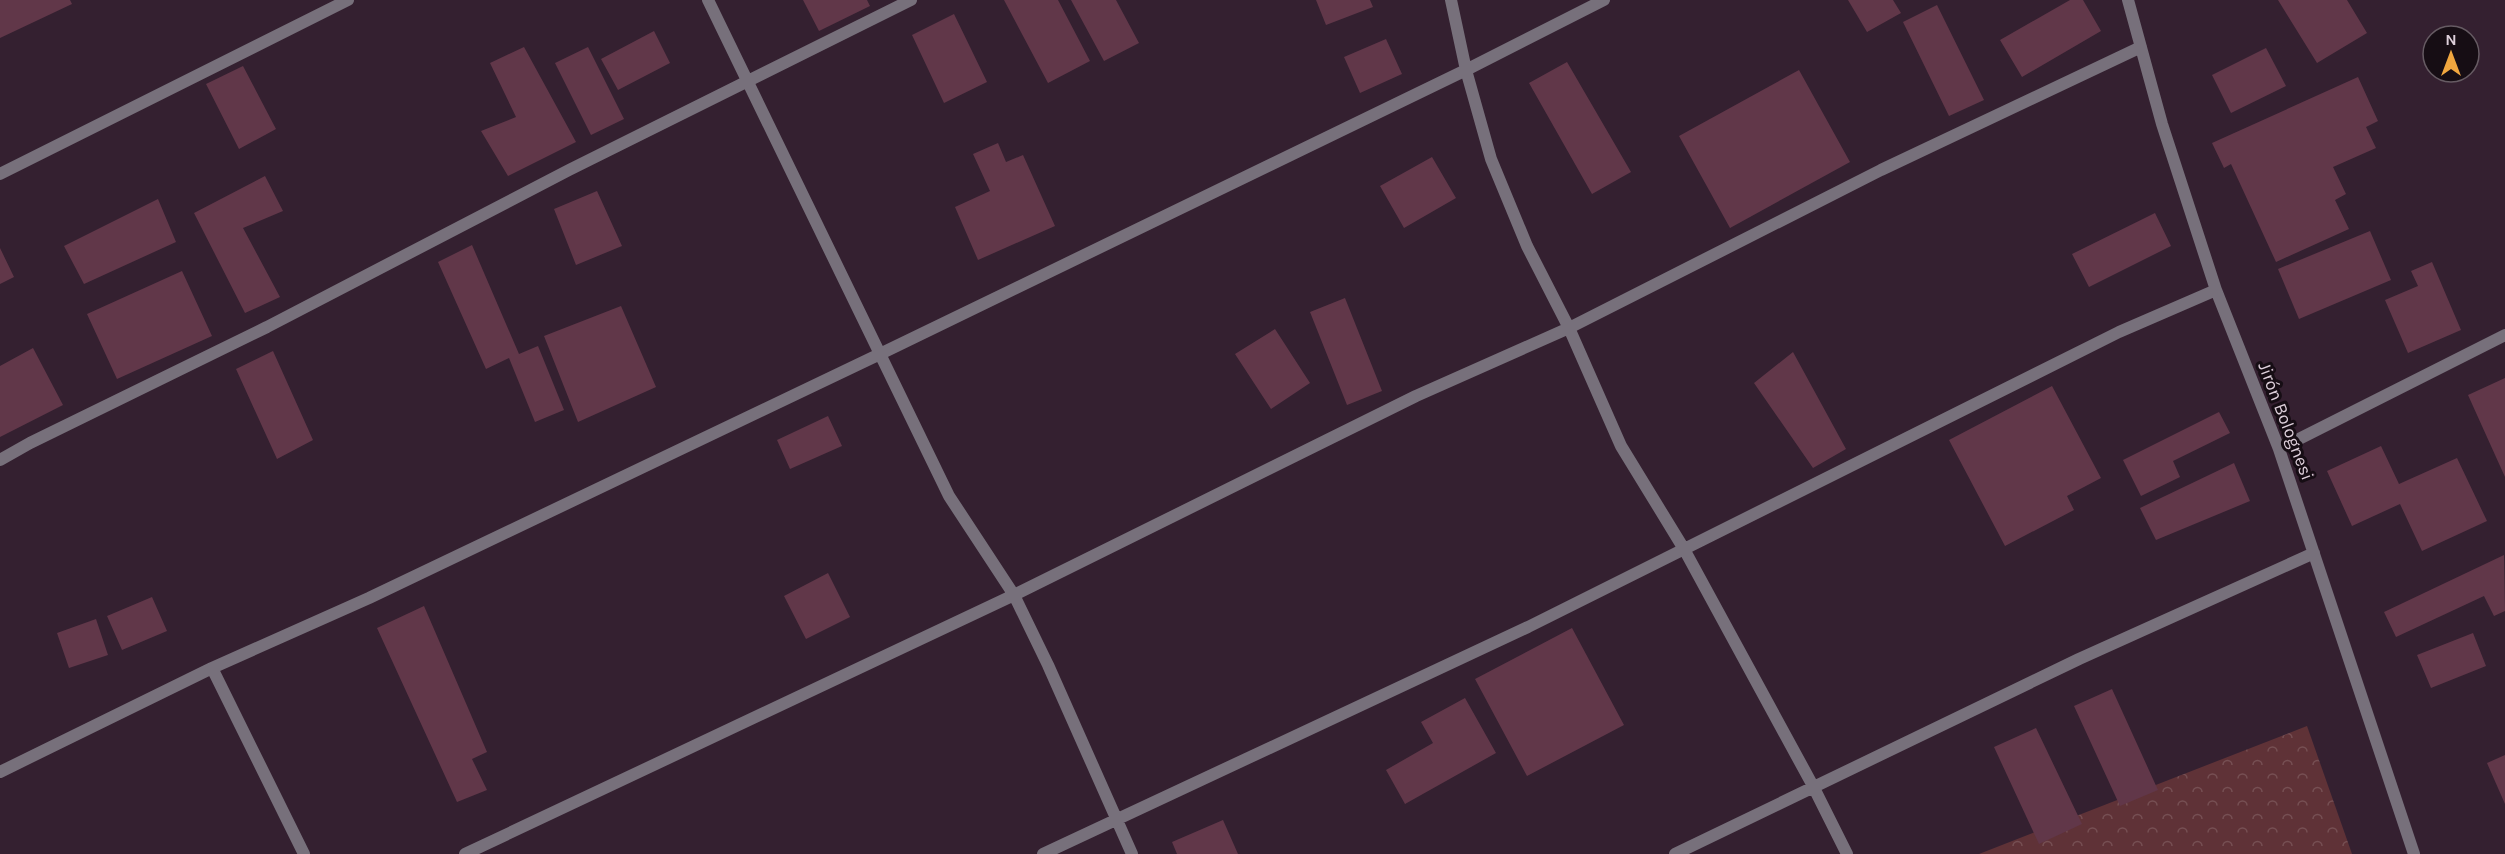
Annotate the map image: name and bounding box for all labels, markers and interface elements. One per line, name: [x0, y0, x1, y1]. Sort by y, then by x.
north arrow: [2421, 24, 2481, 84]
text: N: [2445, 30, 2457, 49]
street label: Jirón Bolognesi: [2253, 359, 2319, 483]

